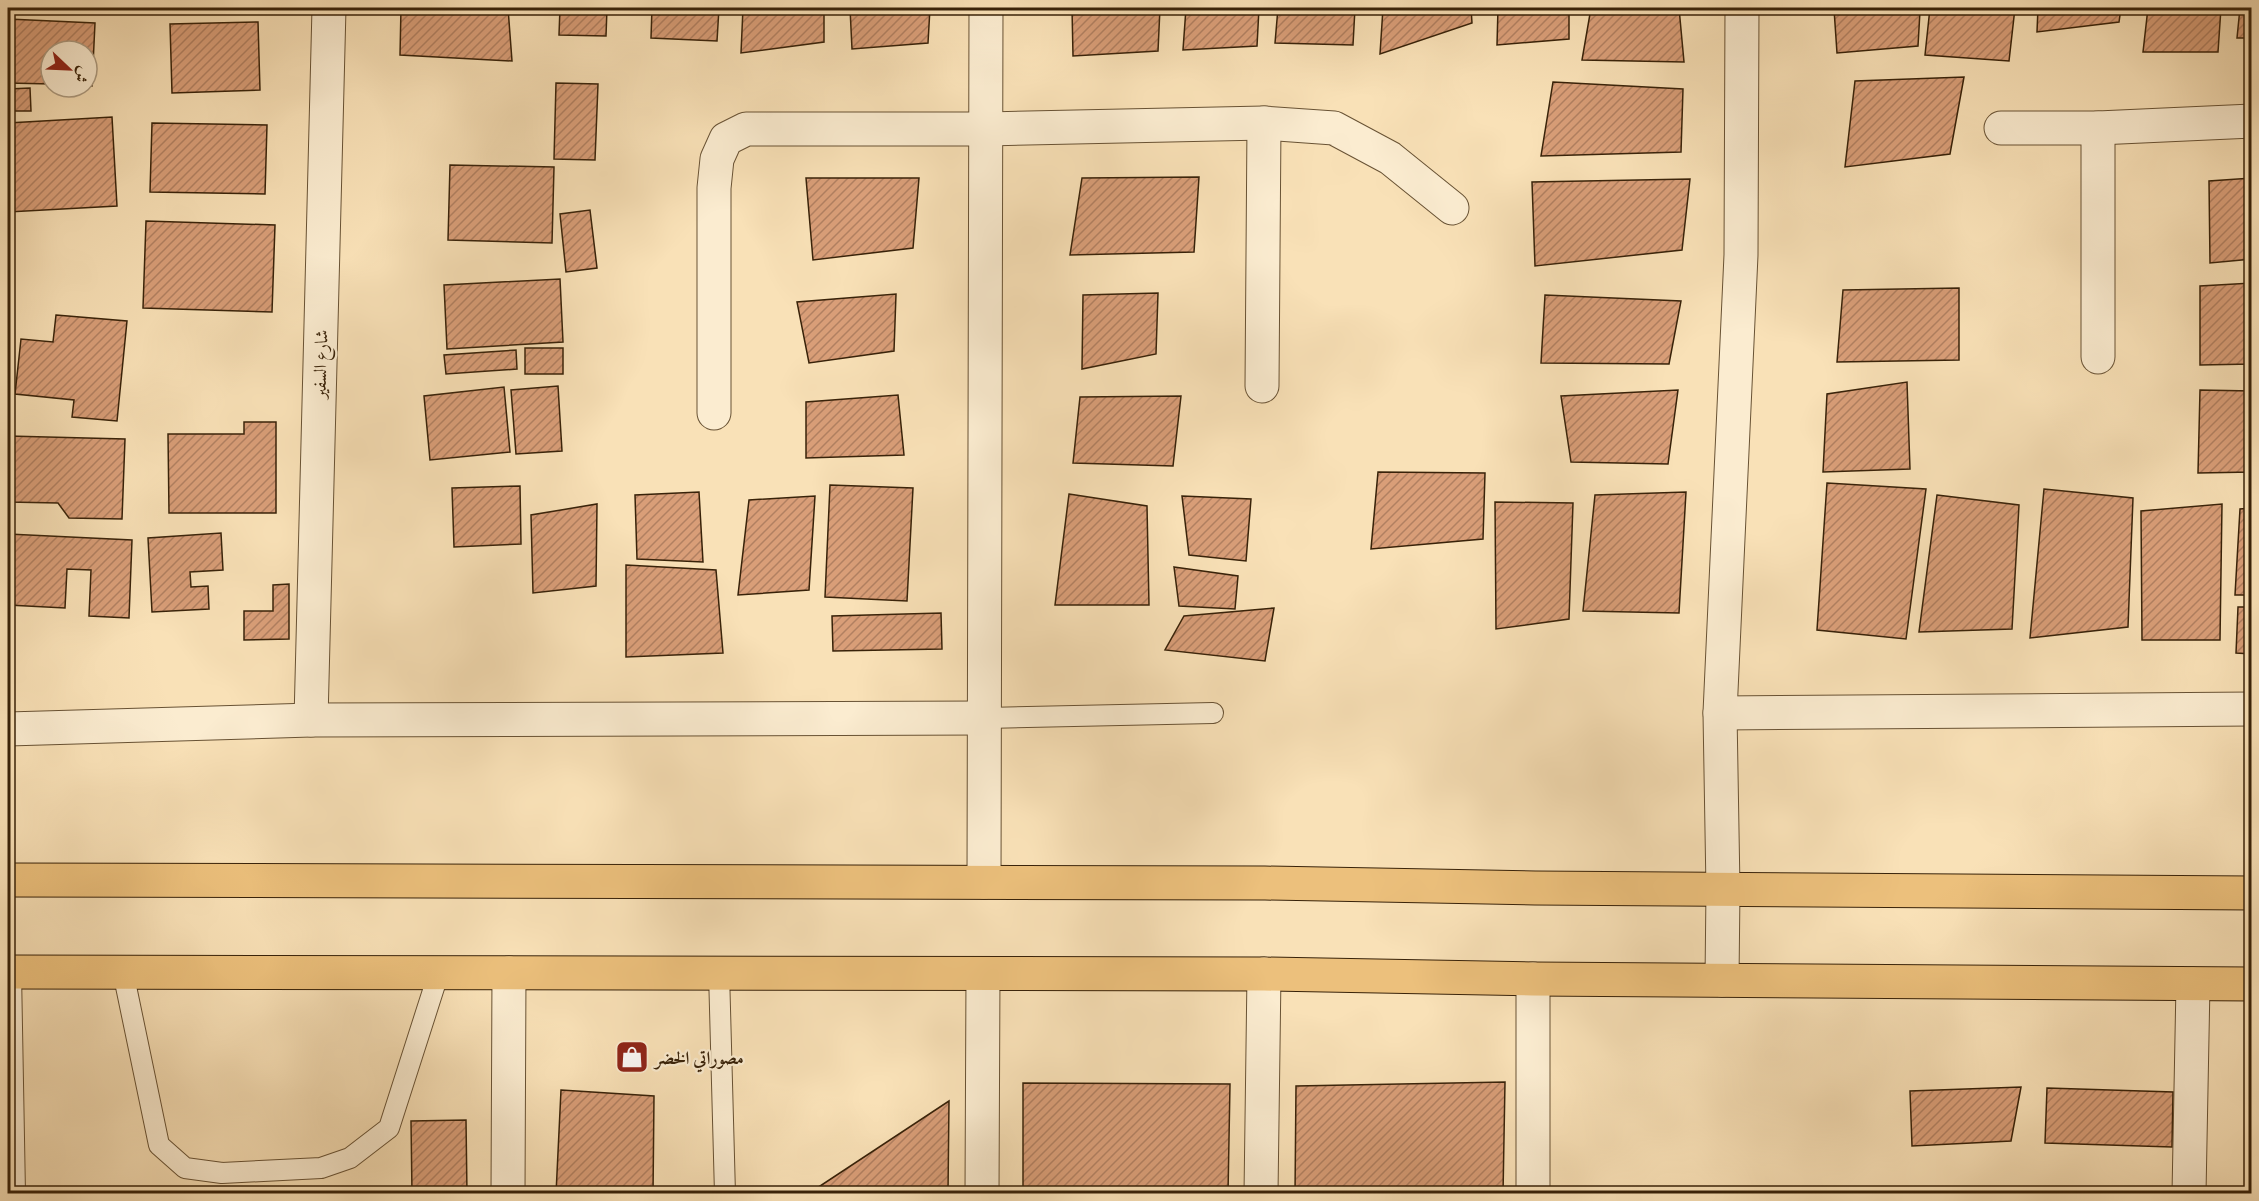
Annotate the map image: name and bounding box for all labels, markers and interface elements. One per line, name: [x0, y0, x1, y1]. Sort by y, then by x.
north arrow: [39, 39, 99, 99]
text: ش: [69, 63, 97, 87]
street label: شارع السفير: [305, 329, 337, 401]
shop icon: مصوراتي الخضر: [614, 1039, 650, 1075]
place label: مصوراتي الخضر: [653, 1044, 744, 1073]

